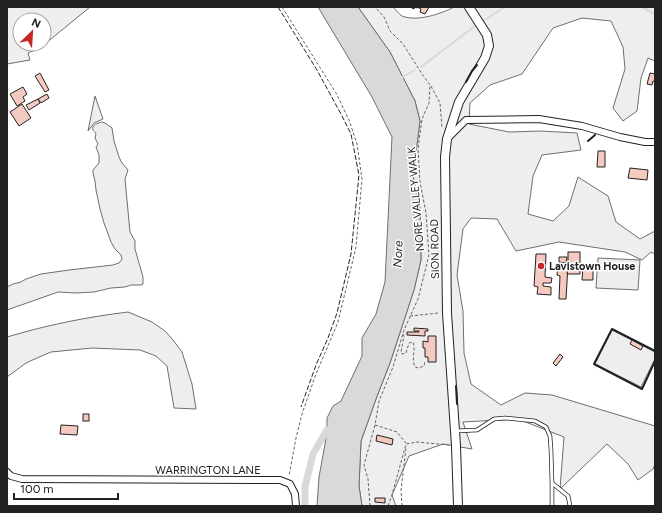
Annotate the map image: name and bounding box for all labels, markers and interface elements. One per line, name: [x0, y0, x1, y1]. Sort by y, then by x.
north arrow: [12, 12, 52, 52]
text: N: [29, 16, 43, 31]
street label: NORE VALLEY WALK: [405, 146, 427, 252]
street label: SION ROAD: [428, 218, 442, 279]
water label: Nore: [390, 240, 406, 268]
place label: Lavistown House: [549, 260, 635, 273]
marker: Lavistown House: [536, 261, 546, 271]
street label: WARRINGTON LANE: [155, 464, 261, 477]
scale bar: [14, 475, 118, 501]
text: 100 m: [20, 482, 54, 496]

